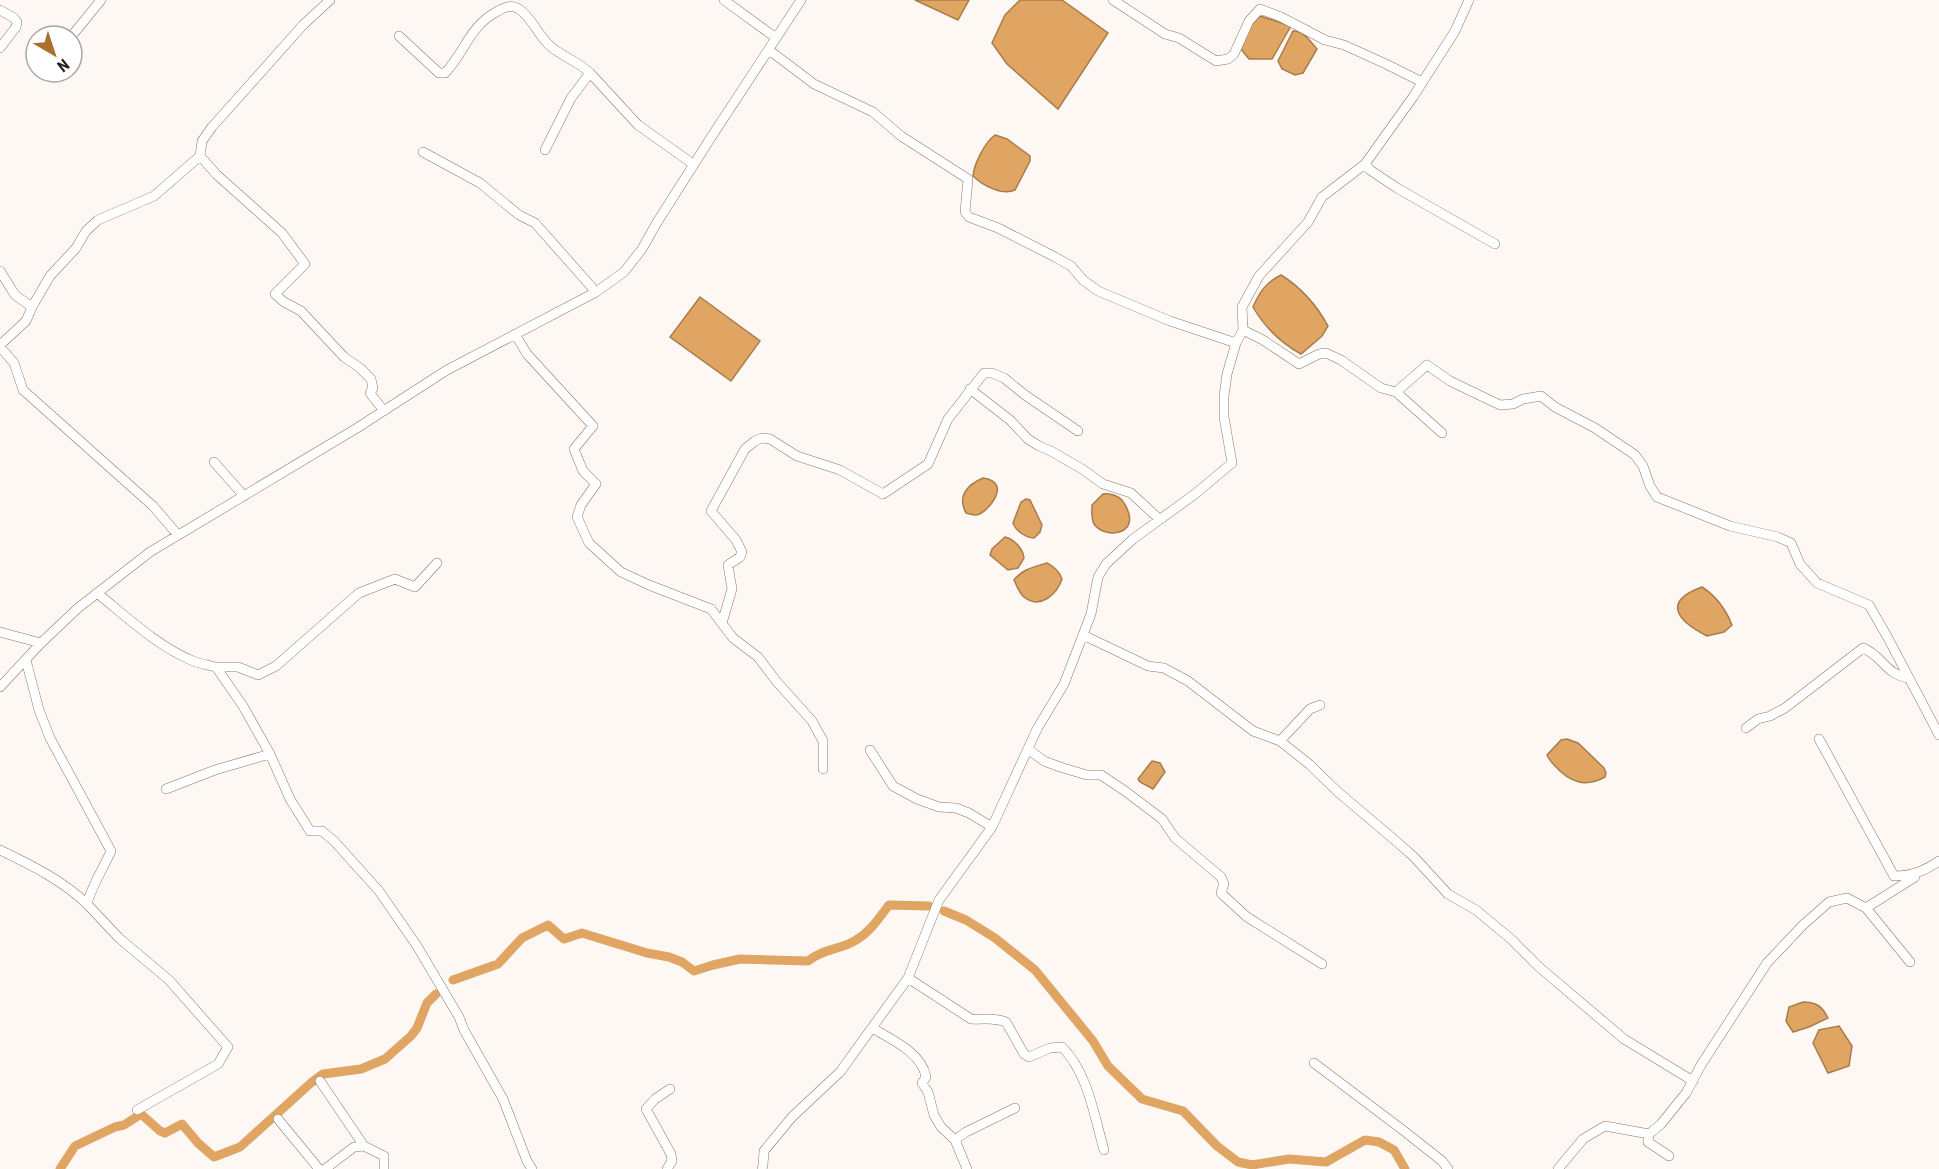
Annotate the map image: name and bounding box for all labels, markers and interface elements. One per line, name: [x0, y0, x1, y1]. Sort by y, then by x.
north arrow: [24, 24, 84, 84]
text: N: [53, 55, 73, 76]

